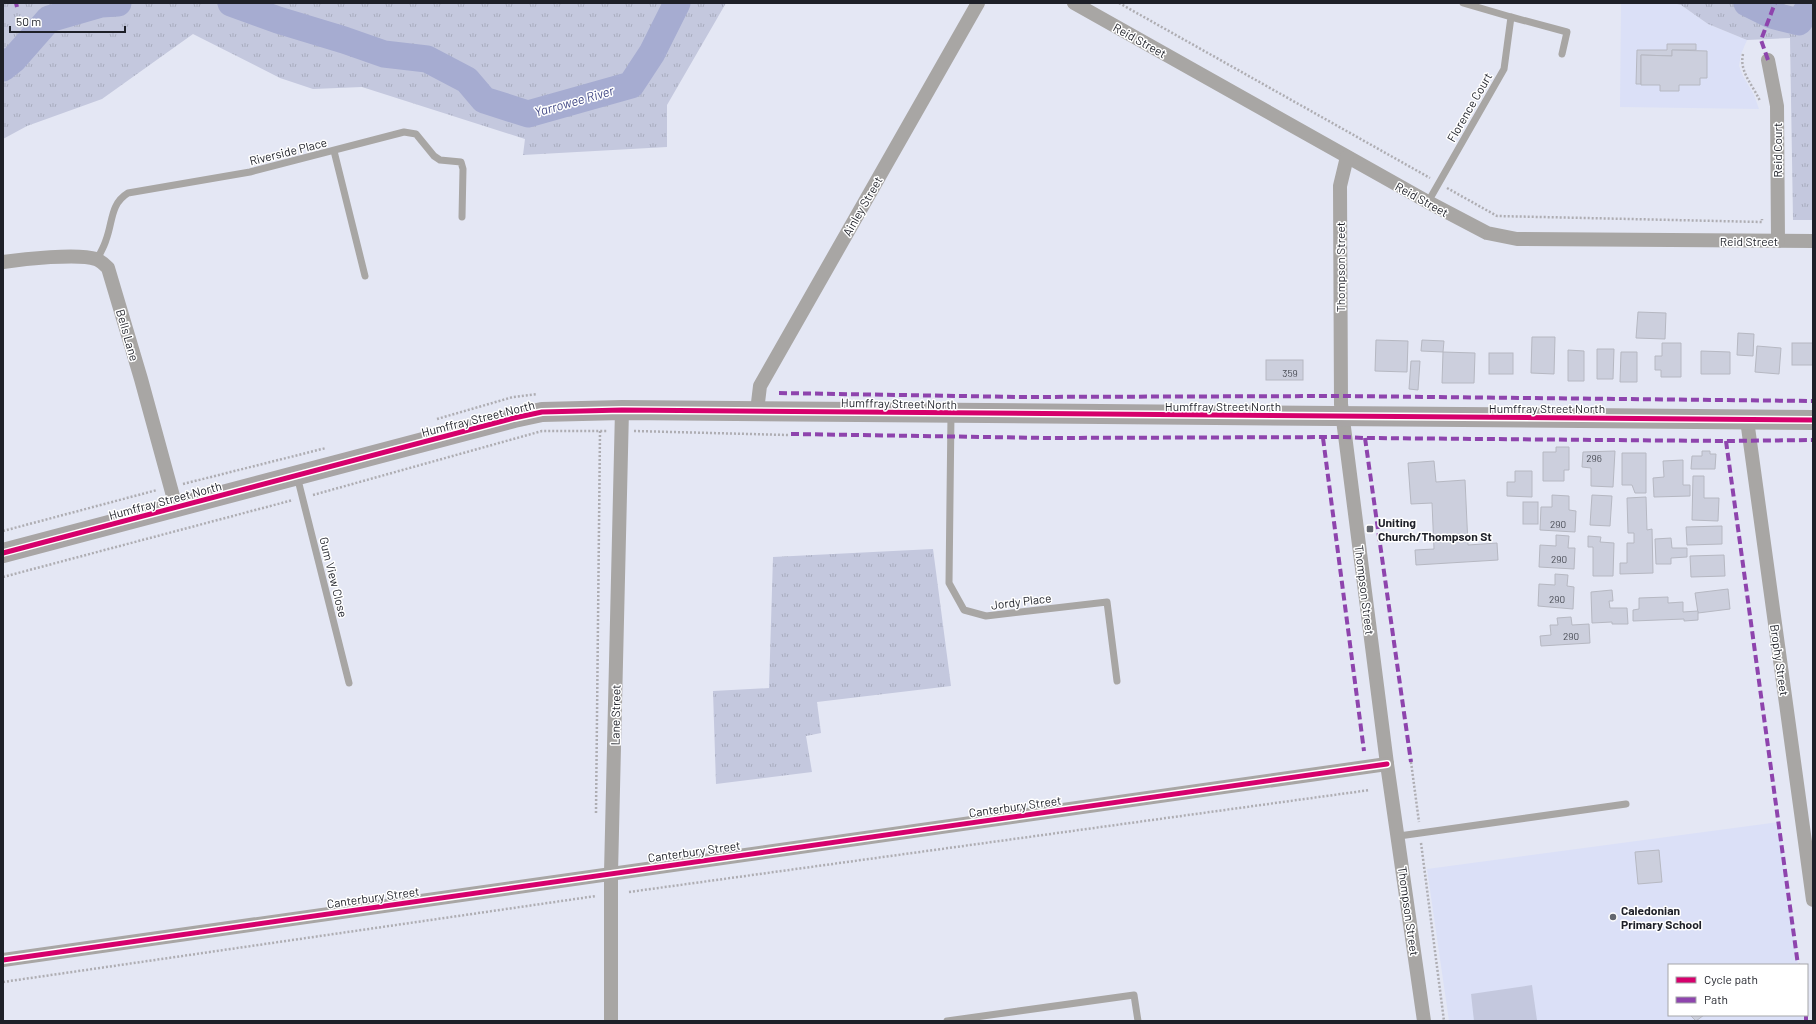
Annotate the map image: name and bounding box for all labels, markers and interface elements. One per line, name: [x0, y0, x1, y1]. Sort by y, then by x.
scale bar: [10, 8, 125, 34]
text: 50 m: [16, 14, 41, 28]
street label: Reid Street: [1111, 20, 1169, 60]
street label: Florence Court: [1444, 70, 1494, 144]
water label: Yarrowee River: [533, 82, 616, 120]
street label: Reid Court: [1770, 123, 1784, 177]
street label: Riverside Place: [248, 135, 328, 167]
street label: Ainley Street: [839, 174, 885, 238]
street label: Reid Street: [1393, 179, 1451, 219]
street label: Thompson Street: [1333, 222, 1347, 312]
street label: Reid Street: [1720, 234, 1778, 248]
street label: Bells Lane: [114, 307, 142, 363]
house number: 359: [1282, 367, 1298, 379]
street label: Humffray Street North: [841, 395, 957, 411]
street label: Humffray Street North: [420, 397, 536, 439]
street label: Humffray Street North: [1165, 399, 1281, 413]
street label: Humffray Street North: [1489, 401, 1605, 415]
house number: 296: [1586, 452, 1602, 464]
street label: Humffray Street North: [107, 478, 223, 522]
place label: Uniting Church/Thompson St: [1378, 515, 1492, 543]
house number: 290: [1550, 518, 1566, 530]
marker: Uniting Church/Thompson St: [1365, 524, 1375, 534]
street label: Gum View Close: [317, 535, 351, 619]
street label: Thompson Street: [1353, 544, 1377, 636]
house number: 290: [1551, 553, 1567, 565]
street label: Jordy Place: [990, 590, 1052, 612]
house number: 290: [1549, 593, 1565, 605]
street label: Brophy Street: [1768, 623, 1792, 697]
house number: 290: [1563, 630, 1579, 642]
street label: Lane Street: [607, 684, 623, 746]
street label: Canterbury Street: [968, 793, 1062, 819]
street label: Canterbury Street: [647, 838, 741, 864]
street label: Thompson Street: [1396, 865, 1422, 957]
street label: Canterbury Street: [326, 884, 420, 910]
place label: Caledonian Primary School: [1621, 903, 1702, 931]
marker: Caledonian Primary School: [1608, 912, 1618, 922]
legend: [1668, 964, 1808, 1016]
text: Cycle path: [1704, 972, 1758, 986]
text: Path: [1704, 992, 1728, 1006]

